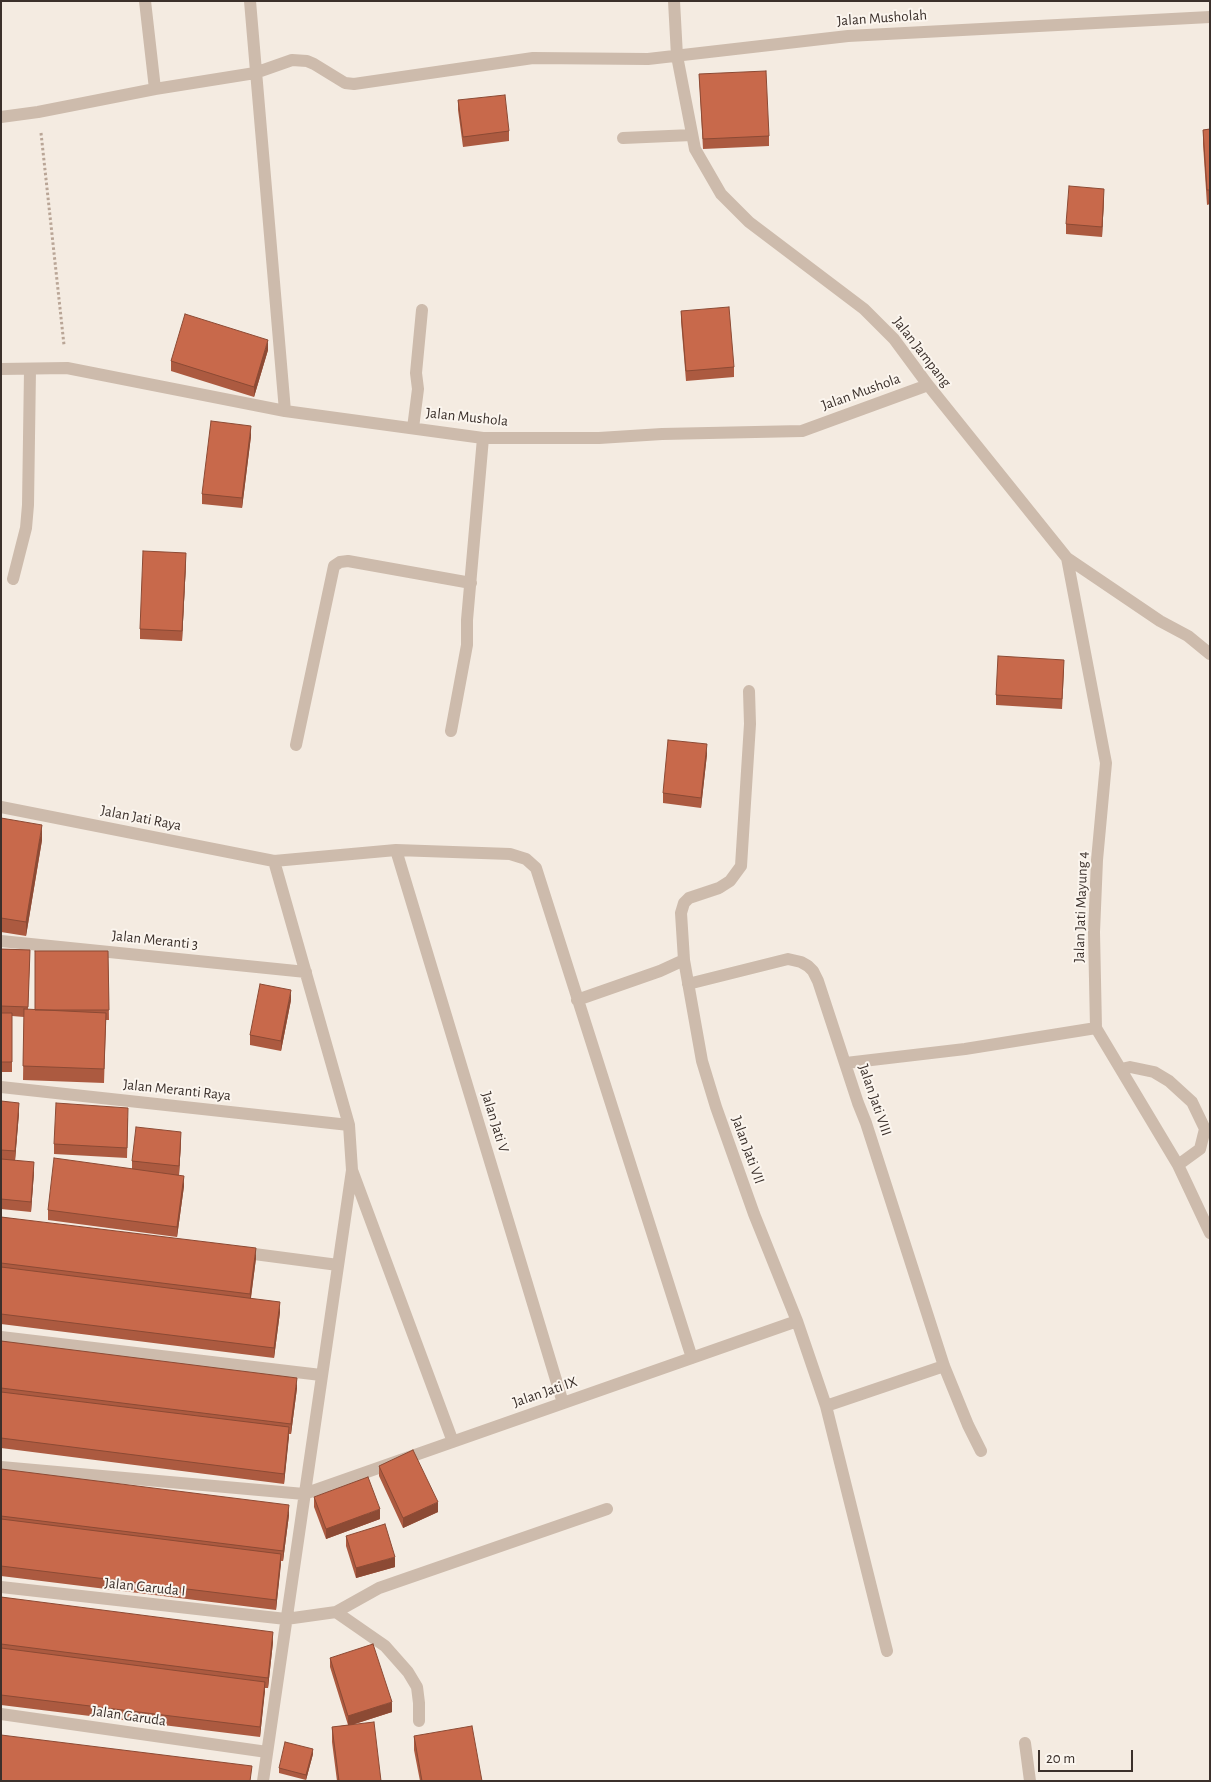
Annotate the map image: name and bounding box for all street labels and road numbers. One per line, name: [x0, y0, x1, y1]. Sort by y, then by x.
street label: Jalan Musholah: [836, 6, 928, 30]
street label: Jalan Jampang: [889, 313, 955, 391]
street label: Jalan Mushola: [819, 369, 903, 415]
street label: Jalan Mushola: [425, 404, 509, 430]
street label: Jalan Jati Raya: [99, 801, 183, 835]
street label: Jalan Jati Mayung 4: [1070, 851, 1092, 963]
street label: Jalan Meranti 3: [111, 927, 199, 953]
street label: Jalan Jati VIII: [854, 1062, 896, 1138]
street label: Jalan Meranti Raya: [122, 1075, 232, 1105]
street label: Jalan Jati V: [477, 1089, 513, 1155]
street label: Jalan Jati VII: [727, 1114, 769, 1186]
street label: Jalan Jati IX: [510, 1373, 580, 1411]
street label: Jalan Garuda I: [104, 1574, 186, 1600]
street label: Jalan Garuda: [91, 1702, 167, 1730]

